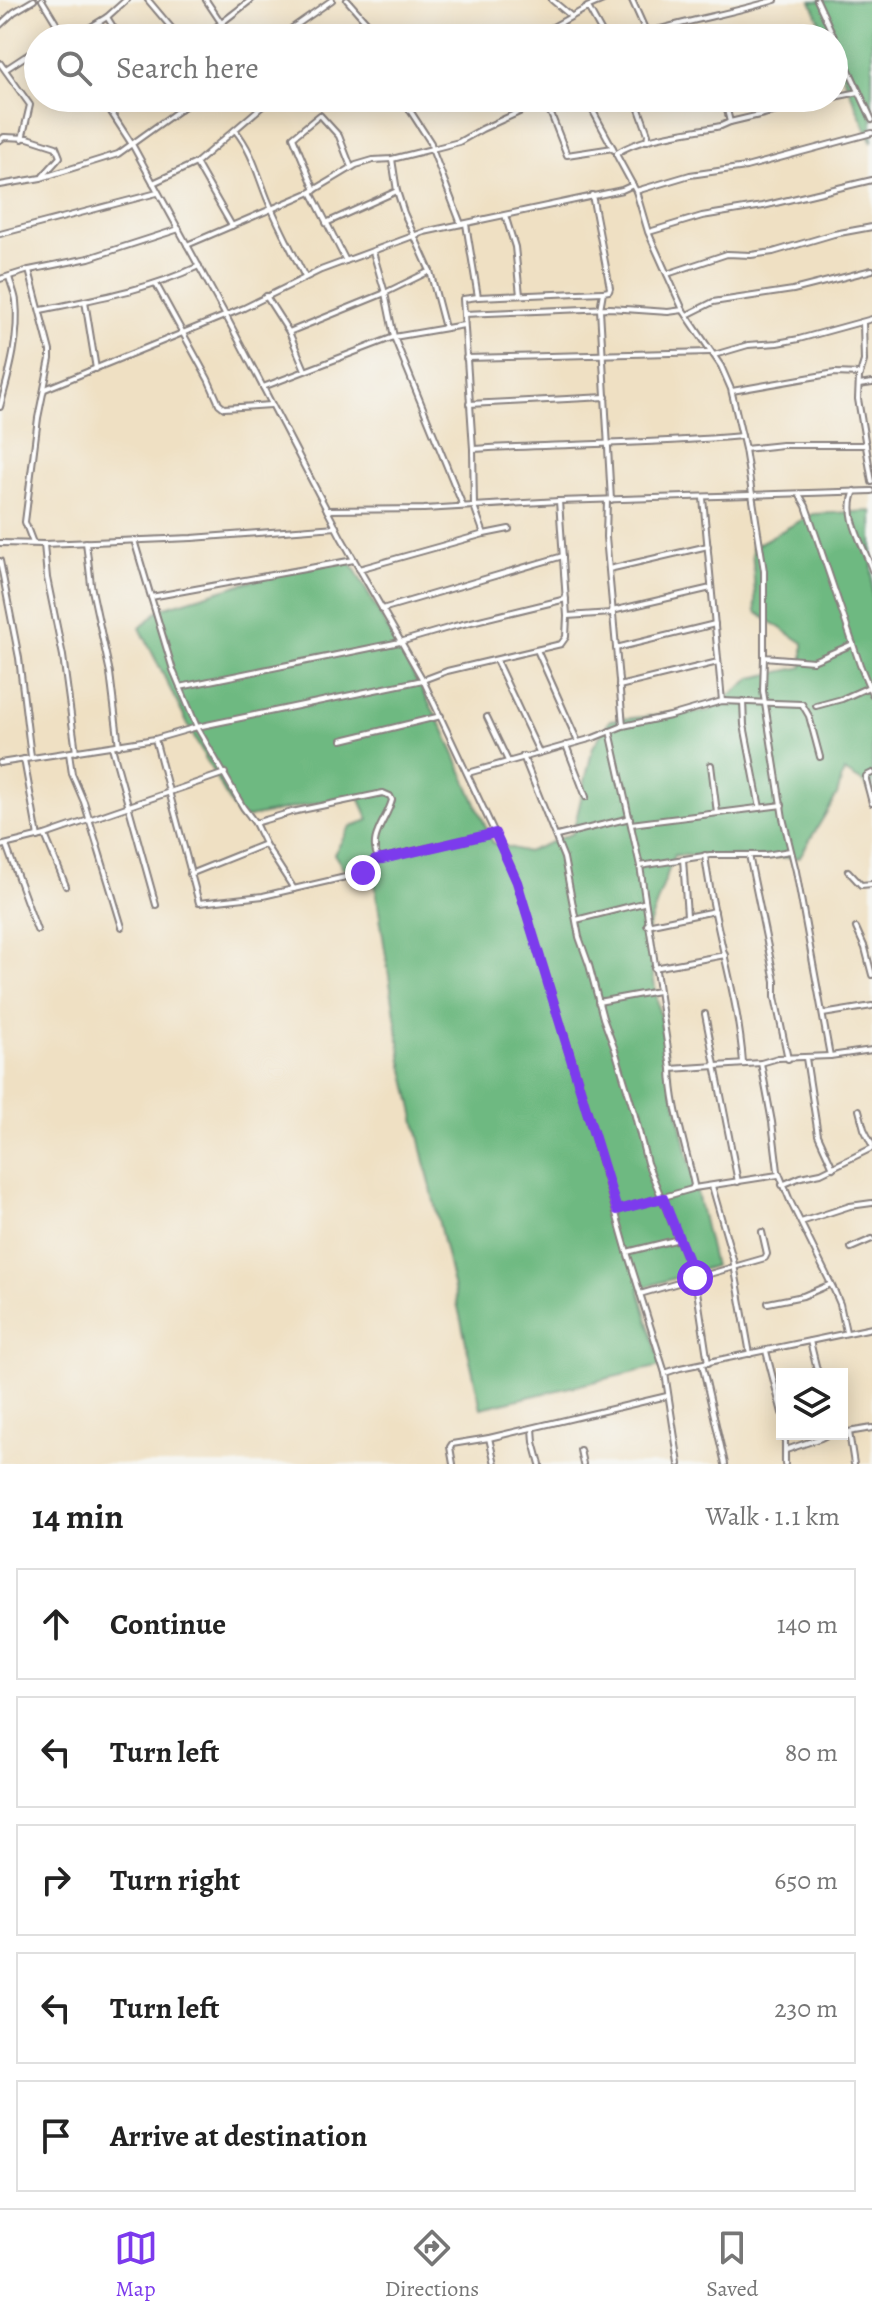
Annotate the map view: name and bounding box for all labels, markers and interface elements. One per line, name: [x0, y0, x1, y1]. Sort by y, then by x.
search box: [24, 24, 848, 112]
icon: search: [52, 46, 96, 90]
text: Search here: [116, 48, 259, 88]
route end: [345, 855, 381, 891]
route start: [677, 1260, 713, 1296]
map controls: [776, 1368, 848, 1440]
button: layers: [776, 1368, 848, 1440]
text: 14 min: [32, 1493, 124, 1540]
text: Walk · 1.1 km: [706, 1499, 840, 1534]
icon: ahead: [34, 1602, 78, 1646]
text: Continue: [110, 1604, 226, 1644]
text: 140 m: [777, 1607, 838, 1642]
icon: left: [34, 1730, 78, 1774]
text: Turn left: [110, 1732, 219, 1772]
text: 80 m: [785, 1735, 838, 1770]
icon: right: [34, 1858, 78, 1902]
text: Turn right: [110, 1860, 240, 1900]
text: 650 m: [774, 1863, 838, 1898]
icon: left: [34, 1986, 78, 2030]
text: Turn left: [110, 1988, 219, 2028]
text: 230 m: [774, 1991, 838, 2026]
icon: arrive: [34, 2114, 78, 2158]
text: Arrive at destination: [110, 2116, 367, 2156]
tab: Map: [114, 2226, 158, 2304]
tab: Directions: [385, 2226, 479, 2304]
tab: Saved: [706, 2226, 758, 2304]

